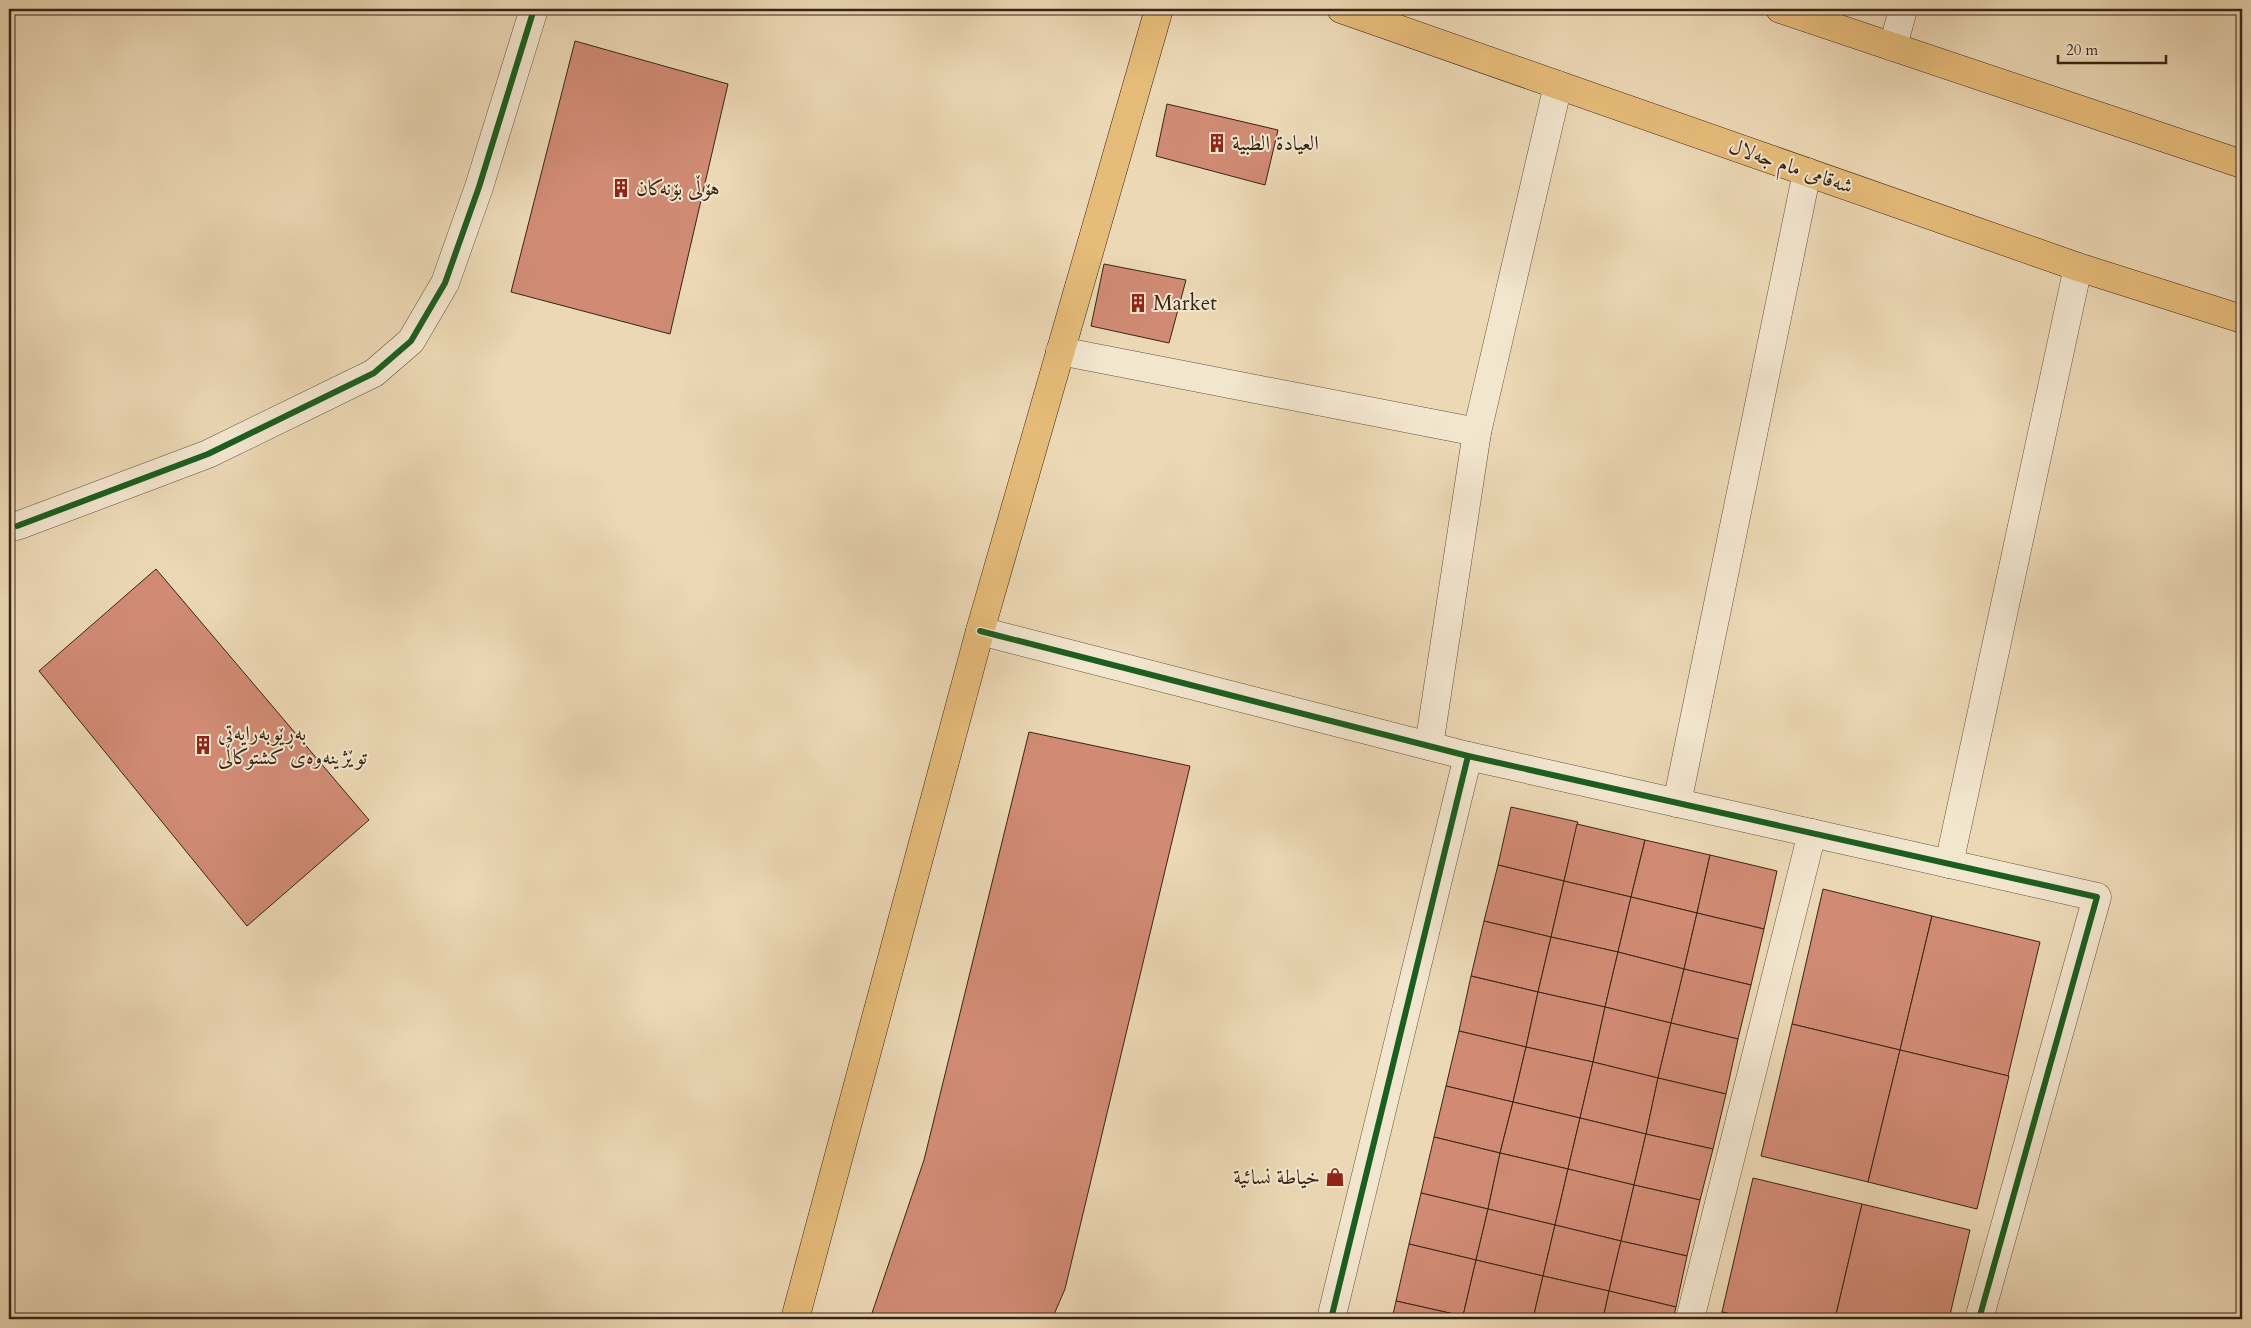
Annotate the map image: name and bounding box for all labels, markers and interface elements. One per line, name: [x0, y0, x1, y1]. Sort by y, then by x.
scale bar: [2058, 32, 2166, 64]
text: 20 m: [2066, 40, 2098, 60]
place label: العيادة الطبية: [1232, 129, 1319, 158]
building icon: العيادة الطبية: [1206, 132, 1228, 154]
street label: شەقامی مام جەلال: [1724, 132, 1857, 204]
place label: هۆڵی بۆنەکان: [636, 174, 720, 203]
building icon: هۆڵی بۆنەکان: [610, 177, 632, 199]
place label: Market: [1153, 289, 1217, 318]
building icon: Market: [1127, 292, 1149, 314]
place label: بەڕێوبەرایەتی توێژینەوەی کشتوکاڵی: [218, 719, 368, 772]
building icon: بەڕێوبەرایەتی توێژینەوەی کشتوکاڵی: [192, 734, 214, 756]
place label: خياطة نسائية: [1233, 1163, 1320, 1192]
shop icon: خياطة نسائية: [1324, 1166, 1346, 1188]

